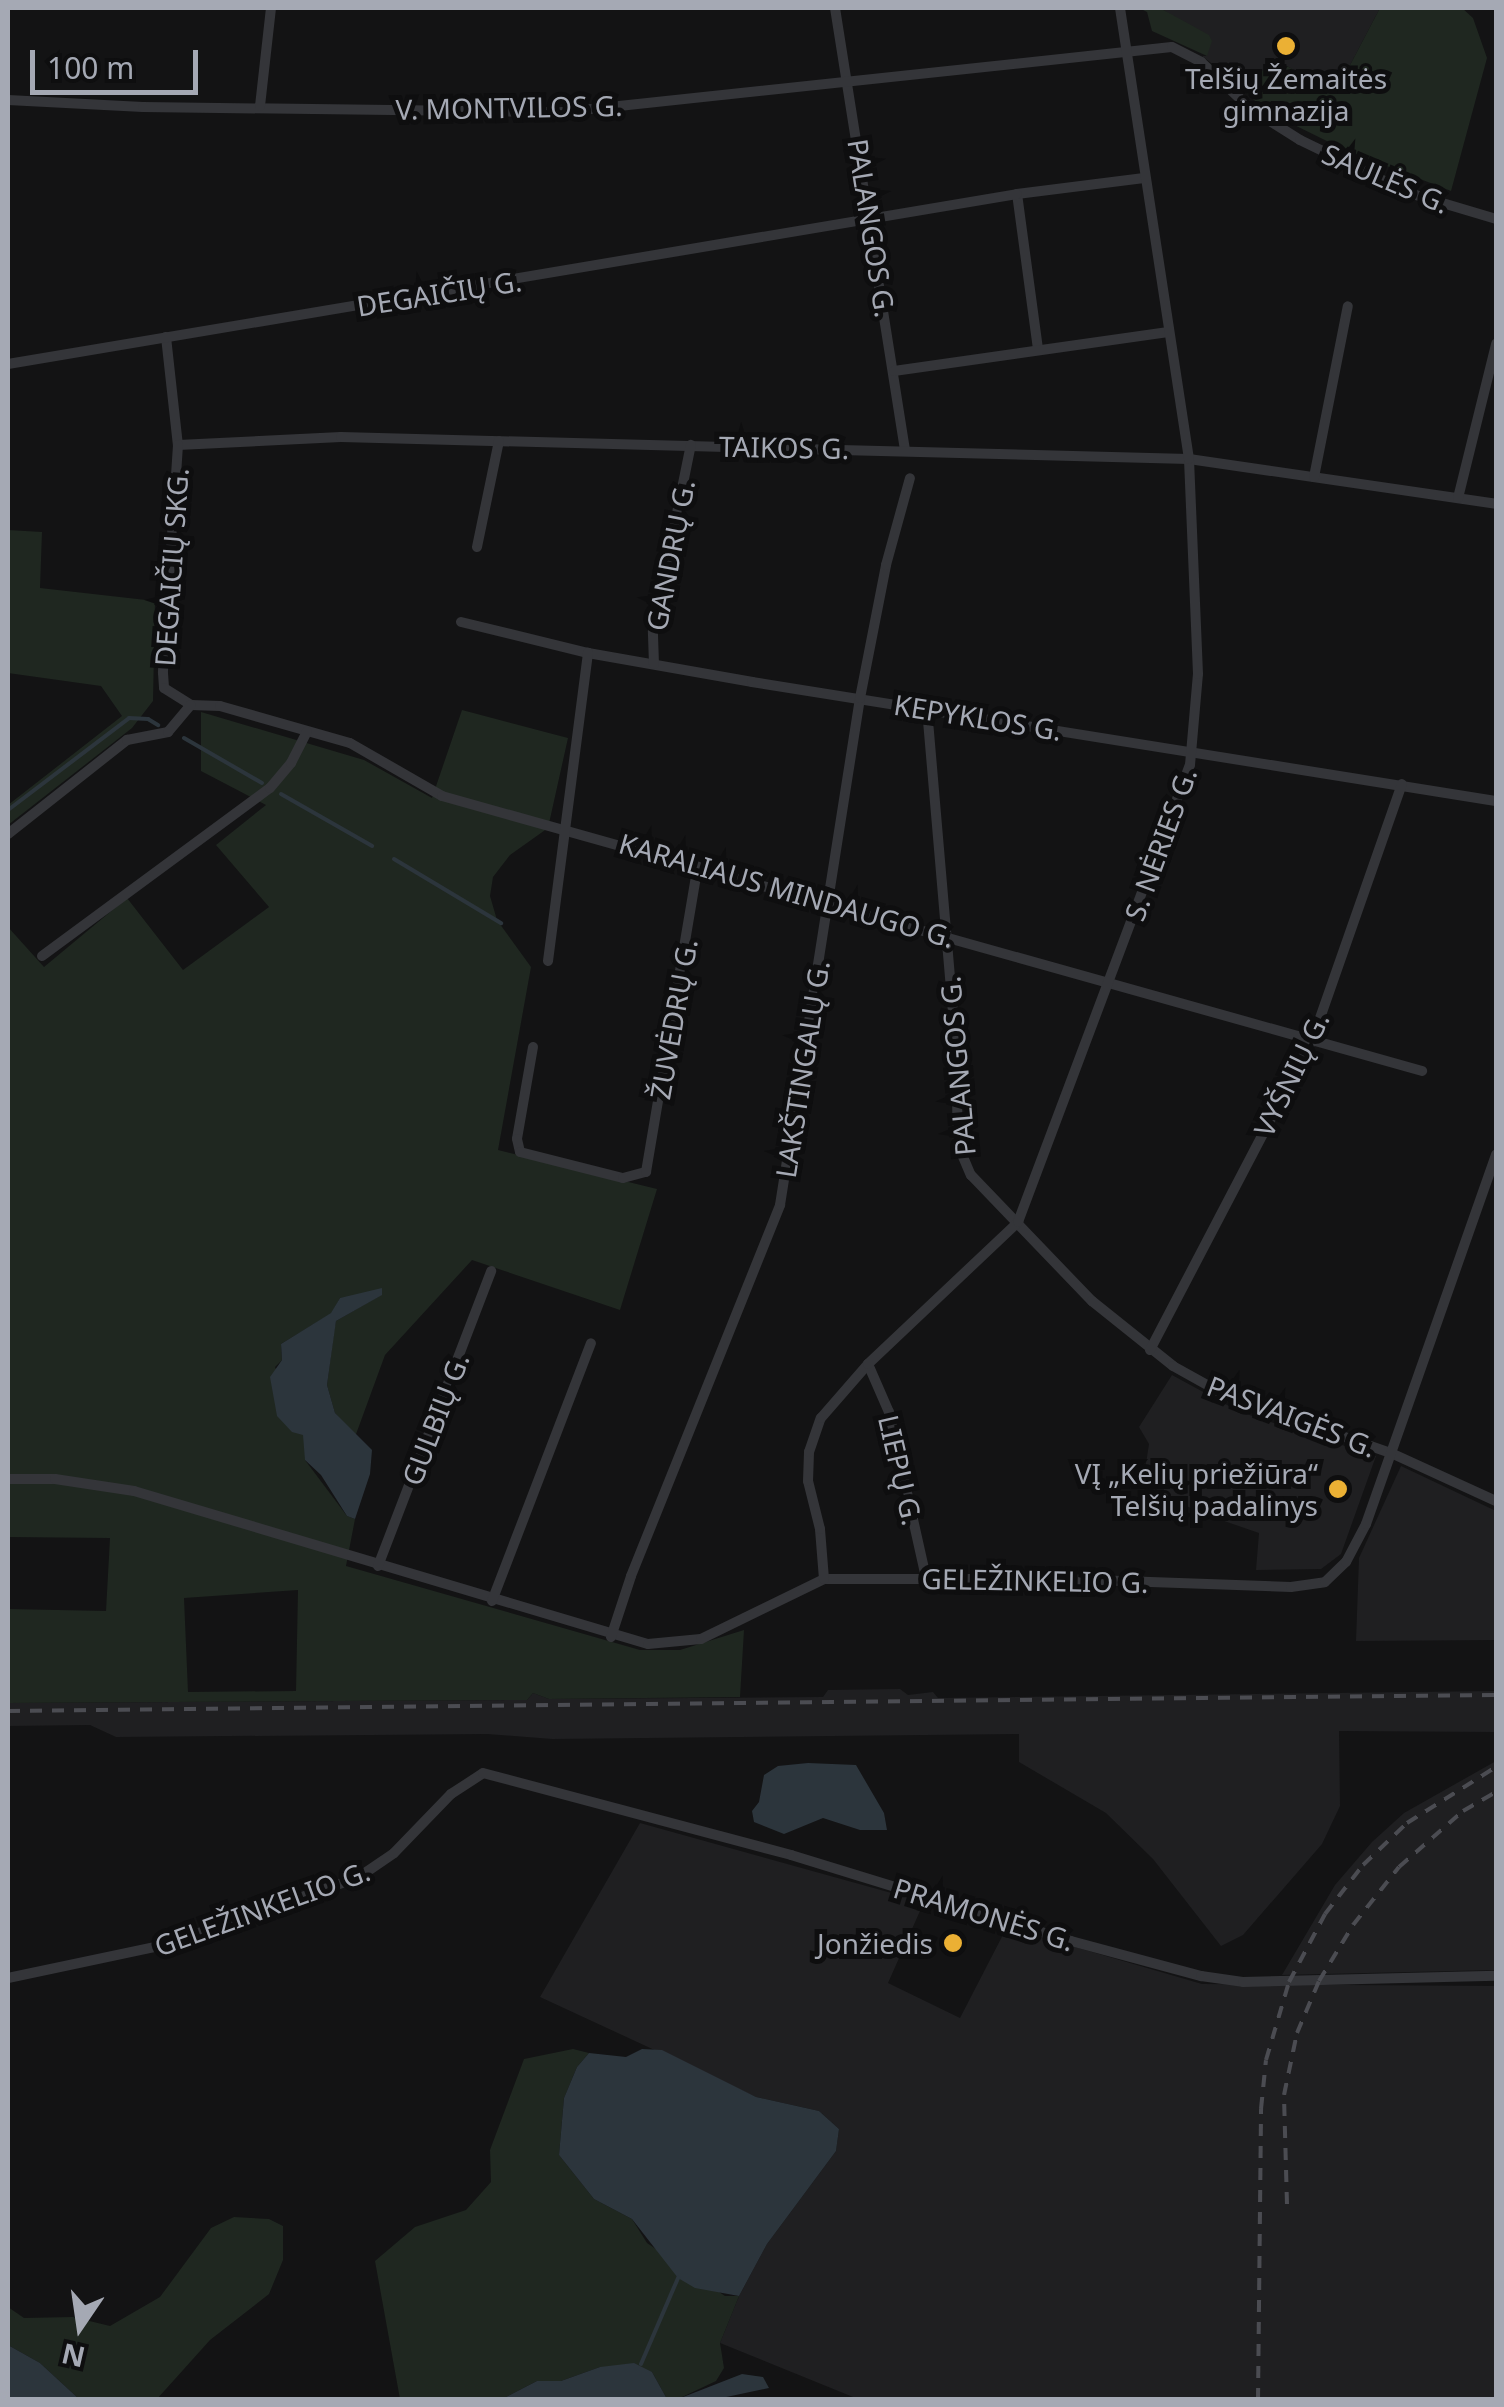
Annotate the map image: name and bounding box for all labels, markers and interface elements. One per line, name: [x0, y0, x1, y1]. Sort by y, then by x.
scale bar: [35, 30, 202, 92]
marker: Telšių Žemaitės gimnazija: [1275, 35, 1297, 57]
text: 100 m: [47, 47, 134, 88]
place label: Telšių Žemaitės gimnazija: [1185, 61, 1387, 127]
street label: V. MONTVILOS G.: [395, 88, 623, 126]
street label: PALANGOS G.: [841, 136, 903, 320]
street label: SAULĖS G.: [1318, 136, 1454, 220]
street label: DEGAIČIŲ G.: [354, 263, 524, 323]
street label: TAIKOS G.: [719, 429, 849, 465]
street label: DEGAIČIŲ SKG.: [147, 467, 195, 667]
street label: GANDRŲ G.: [639, 477, 701, 633]
street label: KEPYKLOS G.: [892, 687, 1064, 747]
street label: S. NĖRIES G.: [1117, 763, 1203, 925]
street label: KARALIAUS MINDAUGO G.: [615, 826, 959, 954]
street label: ŽUVĖDRŲ G.: [642, 936, 704, 1102]
street label: LAKŠTINGALŲ G.: [768, 958, 836, 1180]
street label: PALANGOS G.: [932, 975, 982, 1157]
street label: VYŠNIŲ G.: [1246, 1006, 1336, 1142]
street label: GULBIŲ G.: [394, 1348, 476, 1490]
street label: PASVAIGĖS G.: [1203, 1368, 1381, 1464]
street label: LIEPŲ G.: [872, 1412, 930, 1528]
place label: VĮ „Kelių priežiūra“ Telšių padalinys: [1075, 1456, 1318, 1522]
marker: VĮ „Kelių priežiūra“ Telšių padalinys: [1327, 1478, 1349, 1500]
street label: GELEŽINKELIO G.: [921, 1561, 1149, 1599]
street label: GELEŽINKELIO G.: [150, 1853, 374, 1963]
street label: PRAMONĖS G.: [890, 1871, 1078, 1957]
place label: Jonžiedis: [817, 1926, 933, 1960]
marker: Jonžiedis: [942, 1932, 964, 1954]
north arrow: [30, 2277, 130, 2377]
text: N: [58, 2335, 89, 2377]

